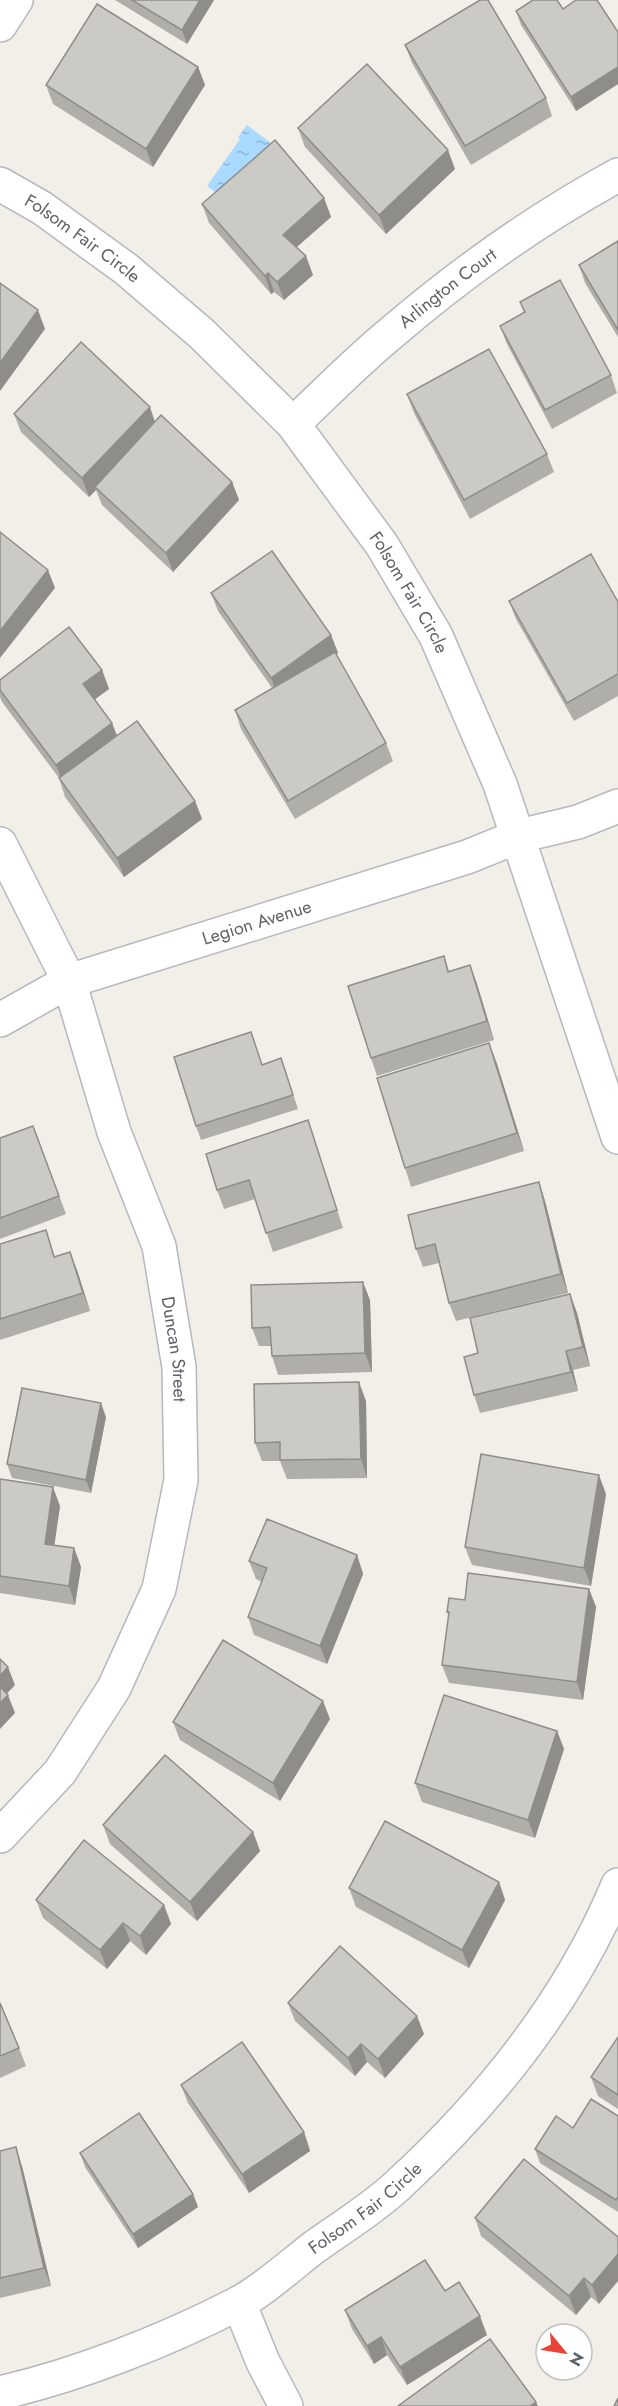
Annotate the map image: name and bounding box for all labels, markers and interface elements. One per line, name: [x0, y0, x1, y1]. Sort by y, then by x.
street label: Folsom Fair Circle: [20, 188, 146, 289]
street label: Arlington Court: [393, 241, 502, 334]
street label: Folsom Fair Circle: [363, 526, 455, 657]
street label: Legion Avenue: [199, 893, 315, 952]
street label: Duncan Street: [155, 1295, 193, 1403]
street label: Folsom Fair Circle: [303, 2156, 428, 2260]
north arrow: [534, 2322, 594, 2382]
text: N: [563, 2348, 590, 2371]

